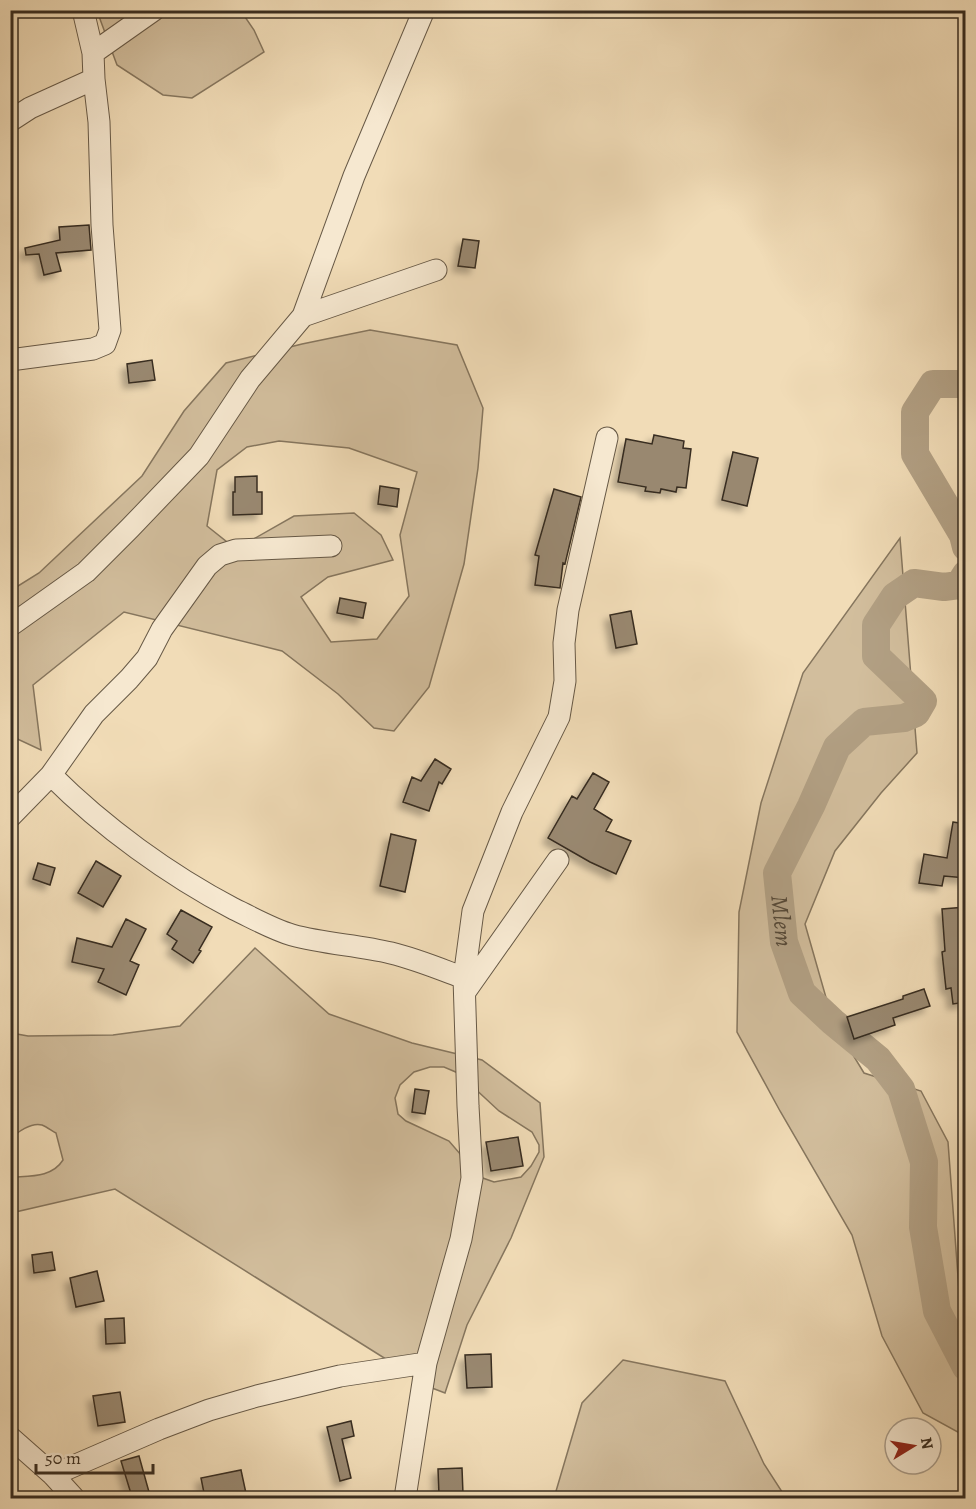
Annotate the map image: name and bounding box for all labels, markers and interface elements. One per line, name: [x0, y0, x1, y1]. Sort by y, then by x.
water label: Mlem: [763, 894, 800, 948]
north arrow: [883, 1416, 943, 1476]
text: N: [915, 1436, 939, 1451]
scale bar: [36, 1437, 153, 1475]
text: 50 m: [45, 1446, 81, 1470]

